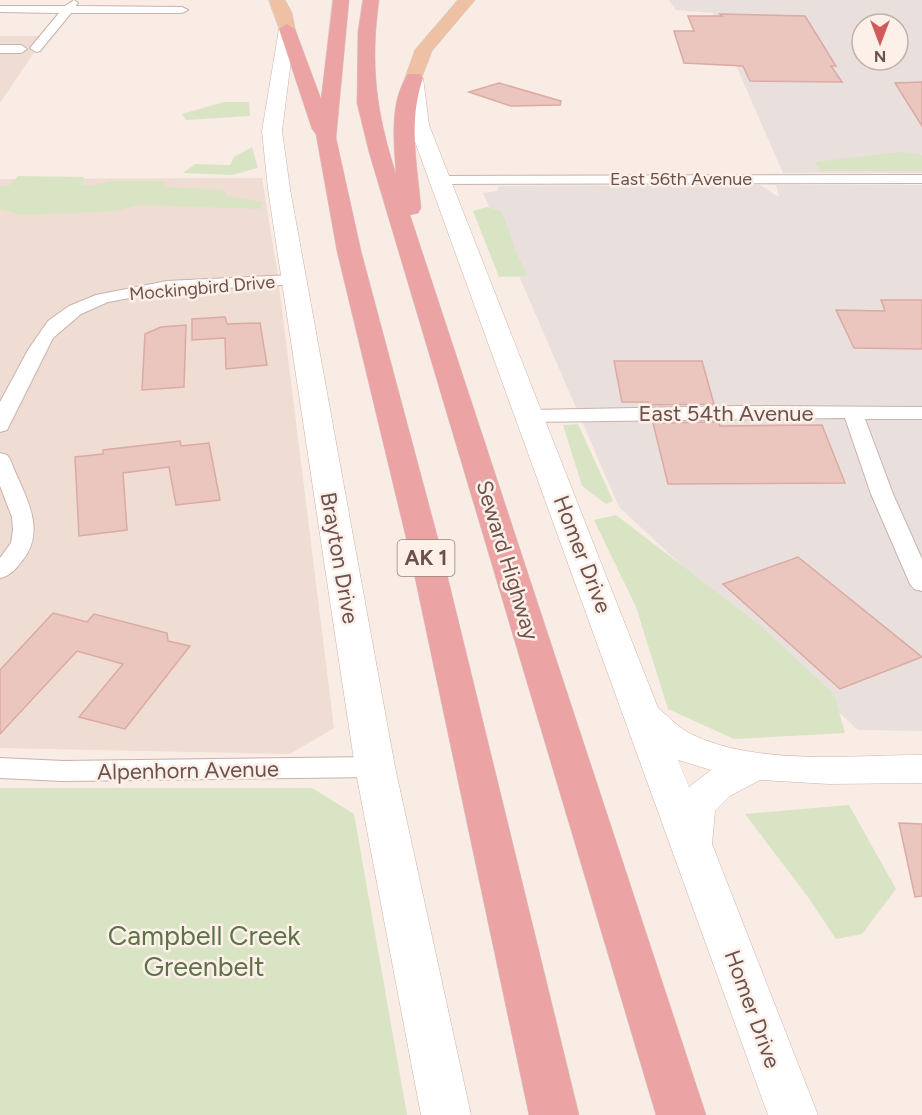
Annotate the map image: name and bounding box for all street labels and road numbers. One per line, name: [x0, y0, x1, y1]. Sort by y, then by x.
street label: East 56th Avenue: [610, 168, 752, 190]
street label: Mockingbird Drive: [128, 271, 276, 305]
street label: East 54th Avenue: [639, 400, 813, 427]
street label: Seward Highway: [470, 477, 545, 644]
street label: Brayton Drive: [315, 490, 364, 626]
street label: Homer Drive: [548, 492, 617, 617]
road number: AK 1: [398, 540, 454, 576]
street label: Alpenhorn Avenue: [97, 755, 279, 786]
street label: Homer Drive: [719, 946, 786, 1072]

